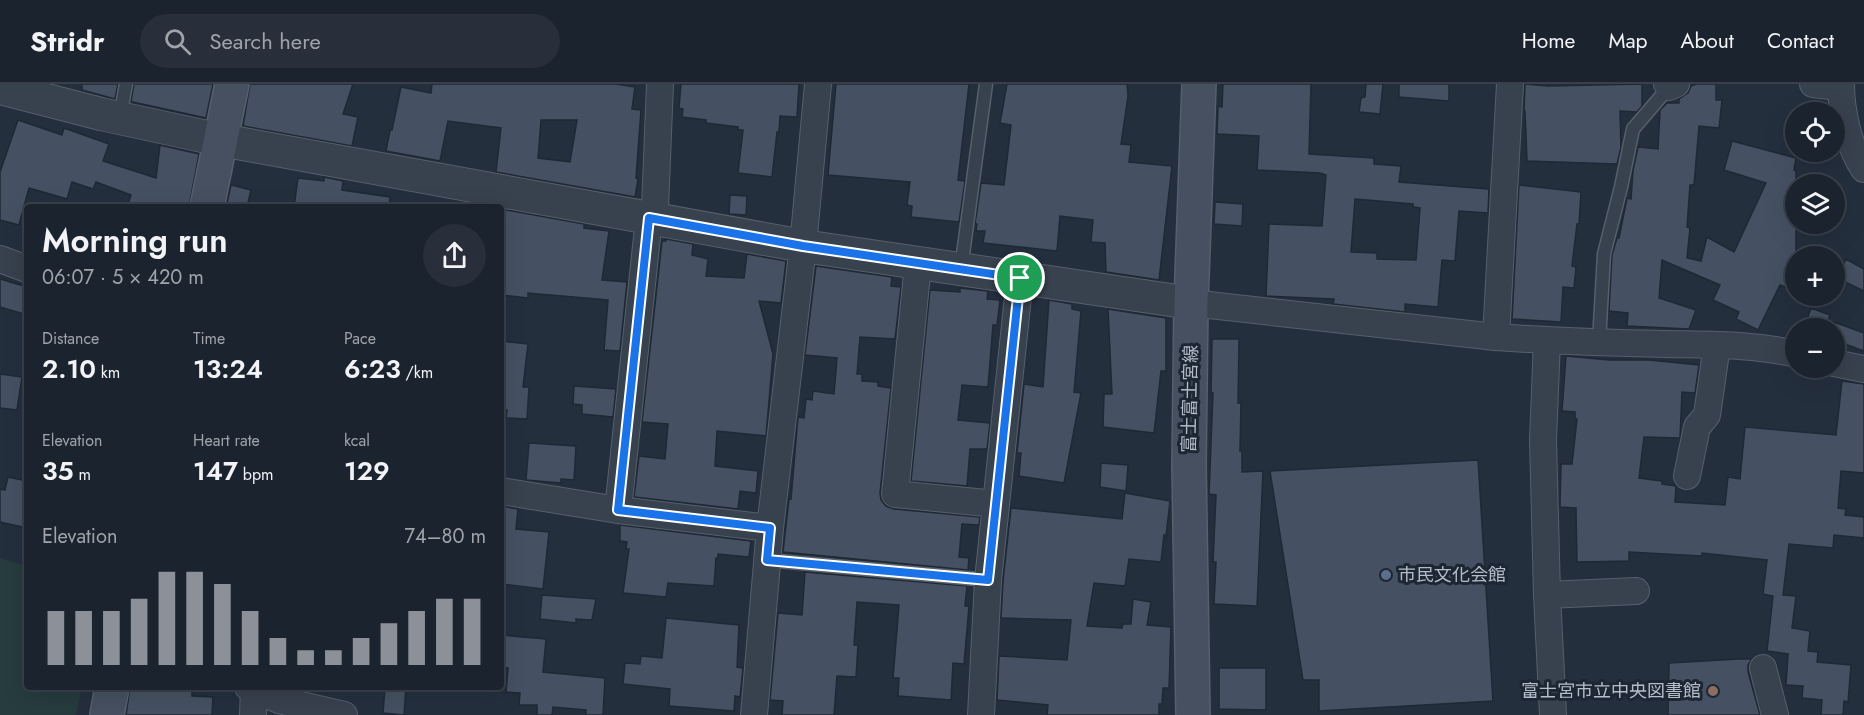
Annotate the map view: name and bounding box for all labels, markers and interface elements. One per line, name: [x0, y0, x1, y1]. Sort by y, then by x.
search box: [140, 14, 560, 68]
text: Stridr: [30, 21, 104, 62]
icon: search: [161, 25, 194, 58]
text: Search here: [209, 25, 321, 57]
text: Home: [1522, 26, 1575, 56]
text: Map: [1608, 26, 1648, 56]
text: About: [1681, 26, 1734, 56]
text: Contact: [1767, 26, 1834, 56]
map controls: [1785, 102, 1845, 378]
button: locate: [1785, 102, 1845, 162]
button: layers: [1785, 174, 1845, 234]
text: Morning run: [42, 217, 228, 264]
button: share: [423, 224, 486, 287]
button: +: [1785, 246, 1845, 306]
pin: [994, 252, 1045, 303]
icon: arrive: [1003, 261, 1036, 294]
text: 06:07 · 5 × 420 m: [42, 263, 204, 292]
button: −: [1785, 318, 1845, 378]
text: Distance: [42, 327, 99, 350]
text: Time: [193, 327, 225, 350]
text: Pace: [344, 327, 376, 350]
street label: 富士富士宮線: [1176, 345, 1204, 453]
text: 2.10: [42, 350, 96, 388]
text: 13:24: [193, 350, 263, 388]
text: 6:23: [344, 350, 401, 388]
text: km: [96, 361, 120, 384]
text: /km: [401, 361, 433, 384]
text: Elevation: [42, 429, 102, 452]
text: Heart rate: [193, 429, 260, 452]
text: kcal: [344, 429, 370, 452]
text: 35: [42, 452, 74, 490]
text: 147: [193, 452, 238, 490]
text: 129: [344, 452, 390, 490]
text: m: [74, 463, 91, 486]
text: bpm: [238, 463, 274, 486]
text: Elevation: [42, 522, 117, 551]
text: 74–80 m: [405, 522, 486, 551]
place label: 市民文化会館: [1398, 562, 1506, 588]
marker: 市民文化会館: [1379, 568, 1393, 582]
place label: 富士宮市立中央図書館: [1521, 678, 1701, 704]
marker: 富士宮市立中央図書館: [1706, 684, 1720, 698]

